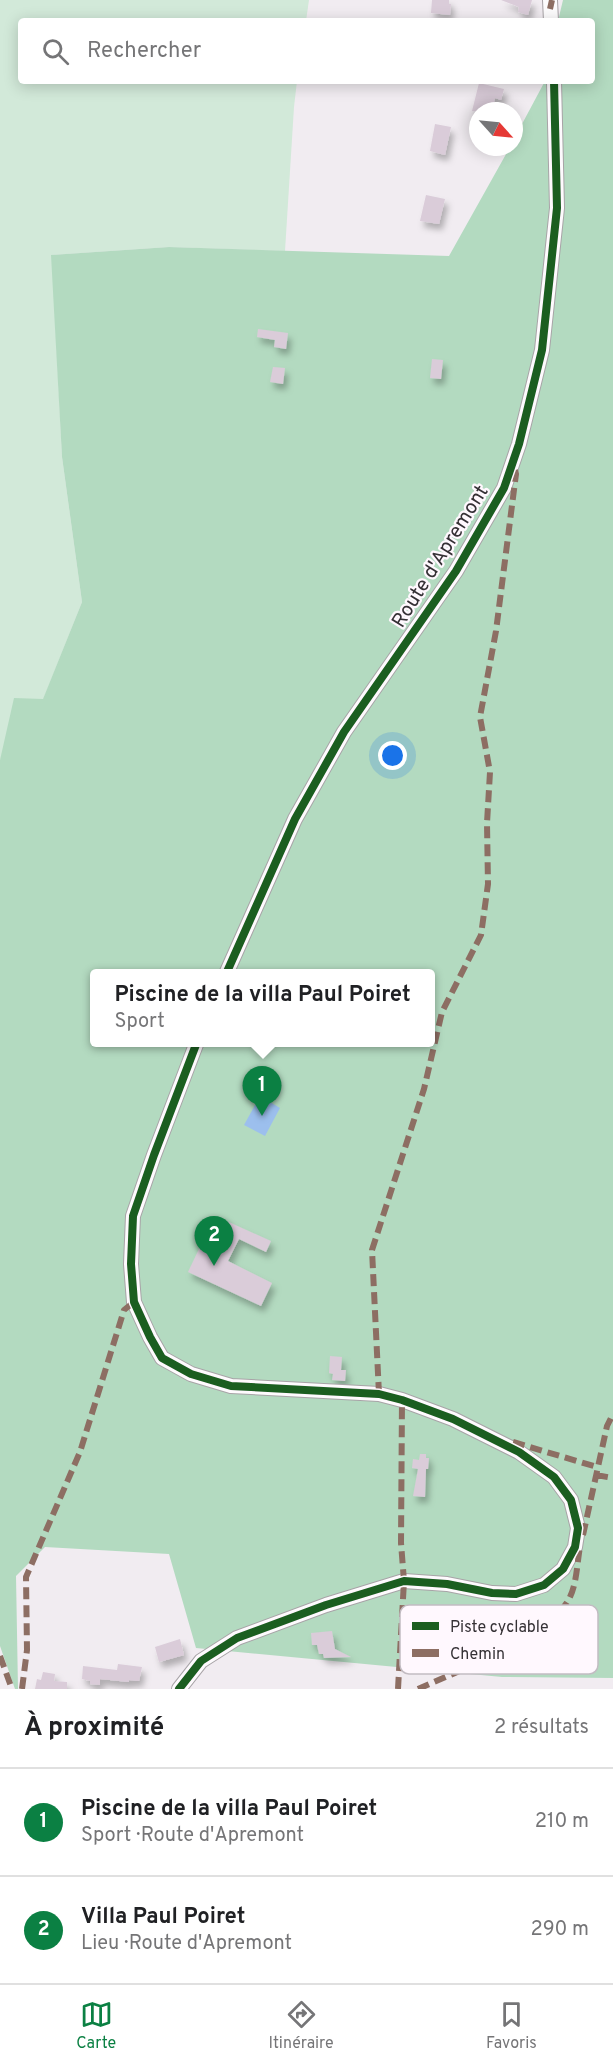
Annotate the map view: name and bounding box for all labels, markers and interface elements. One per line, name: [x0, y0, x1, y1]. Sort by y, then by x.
search box: [18, 18, 595, 84]
icon: search: [39, 35, 72, 68]
text: Rechercher: [87, 38, 201, 65]
north arrow: [469, 102, 523, 156]
street label: Route d'Apremont: [387, 481, 495, 633]
your location: [378, 741, 407, 770]
popup: [90, 969, 435, 1047]
text: Piscine de la villa Paul Poiret: [114, 982, 411, 1009]
text: Sport: [114, 1009, 165, 1035]
pin: 1: [242, 1066, 282, 1116]
pin: 2: [194, 1216, 234, 1266]
legend: [400, 1605, 598, 1674]
text: Piste cyclable: [450, 1618, 549, 1638]
text: Chemin: [450, 1645, 505, 1665]
text: À proximité: [24, 1712, 164, 1745]
text: 2 résultats: [494, 1715, 589, 1741]
text: Piscine de la villa Paul Poiret: [81, 1796, 377, 1823]
text: 1: [40, 1809, 48, 1835]
text: 210 m: [535, 1809, 589, 1835]
text: Sport · Route d'Apremont: [81, 1823, 304, 1849]
text: Villa Paul Poiret: [81, 1904, 245, 1931]
text: 2: [37, 1917, 50, 1943]
text: 290 m: [531, 1917, 589, 1943]
text: Lieu · Route d'Apremont: [81, 1931, 292, 1957]
tab: Carte: [76, 1998, 116, 2054]
tab: Itinéraire: [269, 1998, 334, 2054]
tab: Favoris: [486, 1998, 537, 2054]

